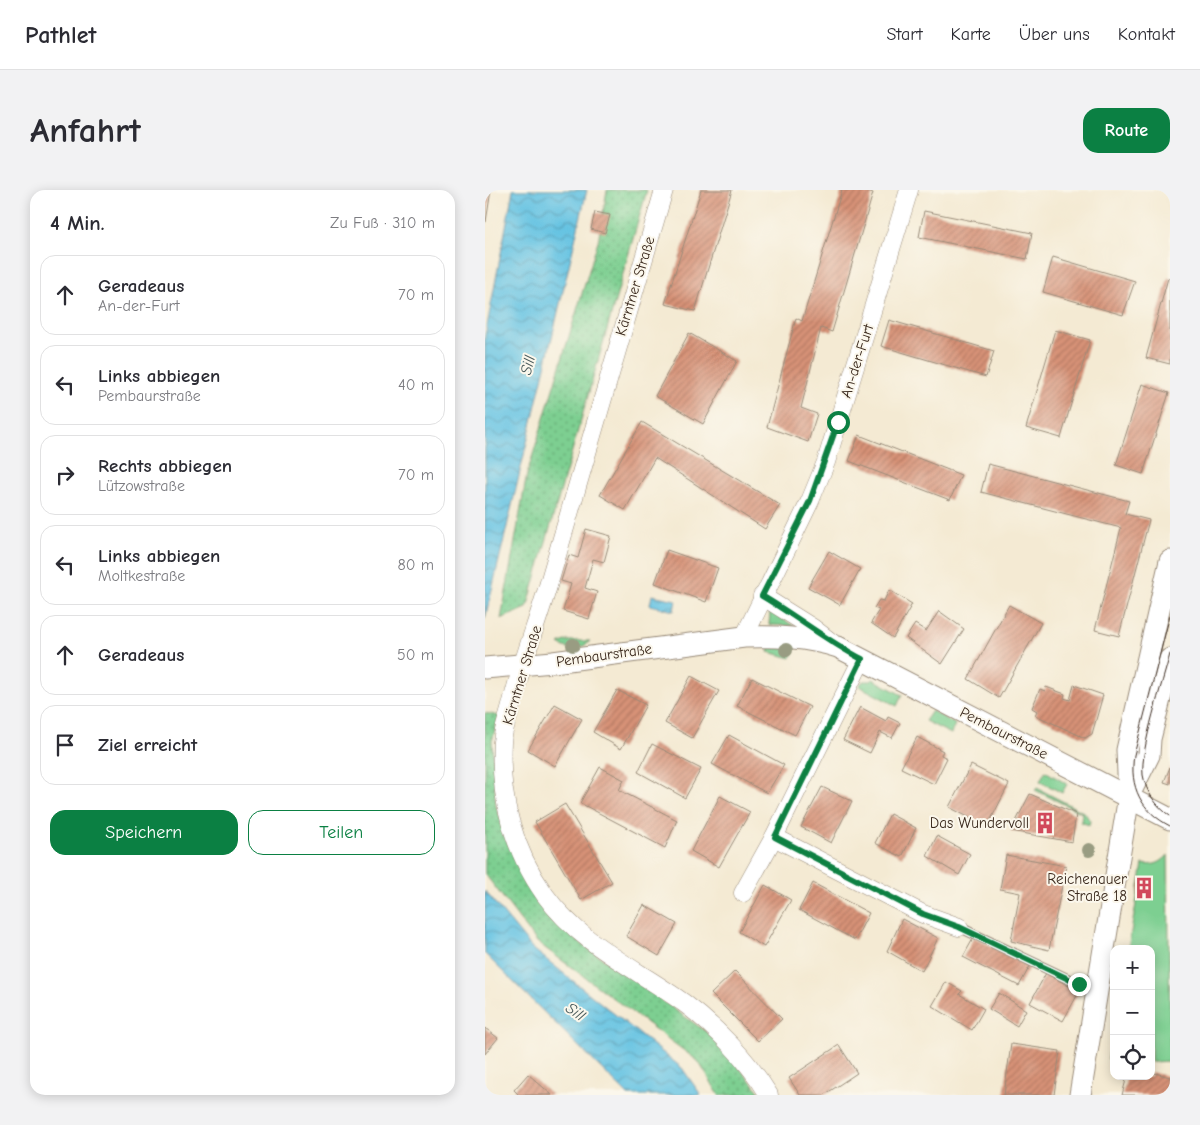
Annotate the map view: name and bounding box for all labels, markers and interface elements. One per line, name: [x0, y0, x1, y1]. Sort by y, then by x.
text: Pathlet: [25, 21, 96, 49]
text: Start: [886, 24, 923, 45]
text: Karte: [951, 24, 991, 45]
text: Über uns: [1019, 24, 1090, 45]
text: Kontakt: [1118, 24, 1175, 45]
button: Route: [1083, 108, 1170, 153]
text: Anfahrt: [30, 110, 141, 151]
text: 4 Min.: [50, 211, 105, 235]
text: Zu Fuß · 310 m: [330, 214, 435, 232]
street label: Kärntner Straße: [611, 234, 659, 338]
text: Geradeaus: [98, 275, 184, 297]
icon: ahead: [51, 281, 79, 309]
text: 70 m: [398, 286, 434, 304]
text: An-der-Furt: [98, 297, 180, 315]
street label: An-der-Furt: [837, 321, 878, 400]
water label: Sill: [517, 353, 539, 377]
text: Links abbiegen: [98, 365, 220, 387]
icon: left: [51, 371, 79, 399]
text: 40 m: [398, 376, 434, 394]
text: Pembaurstraße: [98, 387, 201, 405]
route start: [827, 411, 850, 434]
text: Rechts abbiegen: [98, 455, 232, 477]
icon: right: [51, 461, 79, 489]
text: 70 m: [398, 466, 434, 484]
text: Lützowstraße: [98, 477, 185, 495]
text: Links abbiegen: [98, 545, 220, 567]
icon: left: [51, 551, 79, 579]
text: 80 m: [397, 556, 434, 574]
text: Moltkestraße: [98, 567, 185, 585]
street label: Kärntner Straße: [498, 623, 546, 727]
street label: Pembaurstraße: [555, 639, 653, 671]
icon: ahead: [51, 641, 79, 669]
text: Geradeaus: [98, 644, 184, 666]
text: 50 m: [397, 646, 434, 664]
street label: Pembaurstraße: [957, 703, 1051, 763]
icon: arrive: [51, 731, 79, 759]
text: Ziel erreicht: [98, 734, 197, 756]
button: Speichern: [50, 810, 238, 855]
button: Teilen: [248, 810, 435, 855]
building icon: Das Wundervoll: [1032, 810, 1058, 836]
place label: Das Wundervoll: [930, 814, 1029, 832]
place label: Reichenauer Straße 18: [1047, 870, 1127, 905]
building icon: Reichenauer Straße 18: [1131, 875, 1157, 901]
map controls: [1110, 945, 1155, 1080]
button: +: [1110, 945, 1155, 990]
route end: [1068, 973, 1091, 996]
button: −: [1110, 990, 1155, 1035]
water label: Sill: [562, 999, 589, 1025]
button: locate: [1110, 1035, 1155, 1080]

